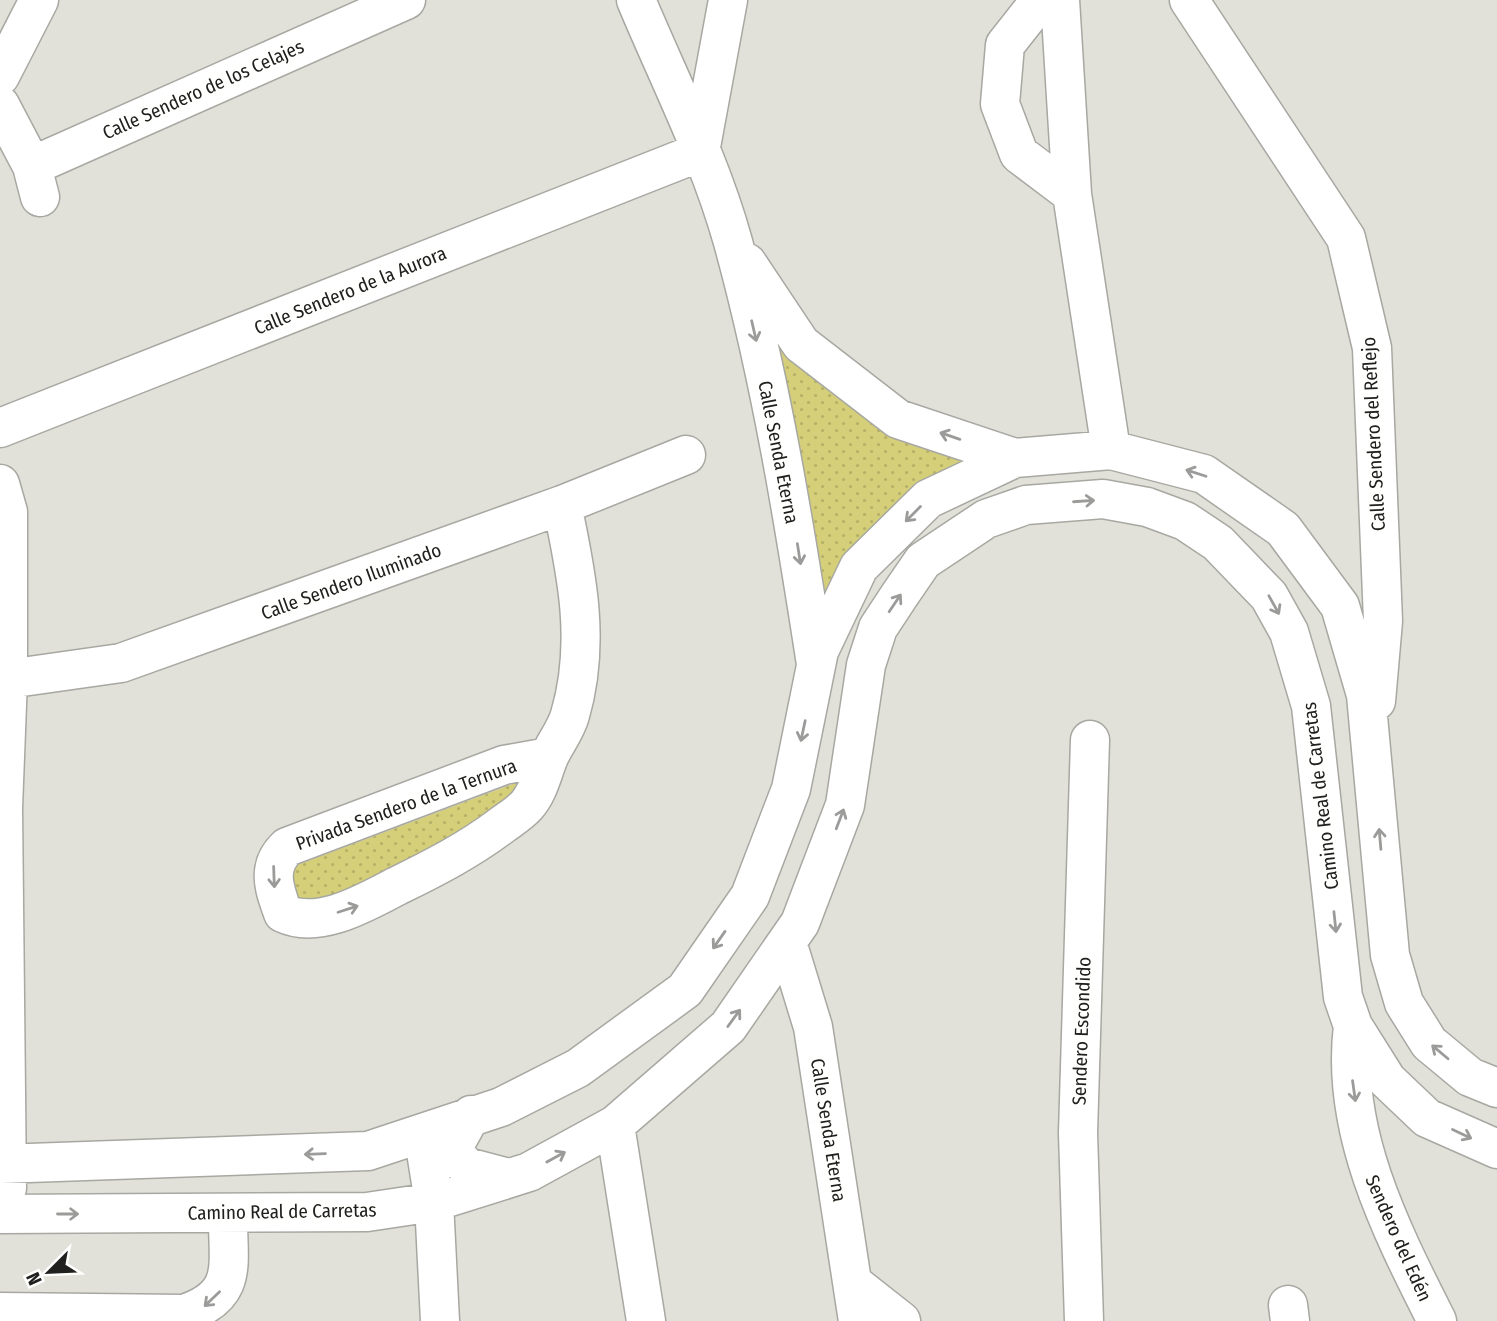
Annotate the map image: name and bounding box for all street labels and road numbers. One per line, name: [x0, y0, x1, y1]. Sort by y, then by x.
street label: Calle Sendero de los Celajes: [99, 35, 307, 144]
street label: Calle Sendero de la Aurora: [251, 241, 450, 340]
street label: Calle Sendero del Reflejo: [1357, 336, 1390, 532]
street label: Calle Senda Eterna: [753, 379, 804, 525]
street label: Calle Sendero Iluminado: [258, 538, 444, 625]
street label: Camino Real de Carretas: [1298, 701, 1343, 891]
street label: Privada Sendero de la Ternura: [293, 754, 520, 855]
street label: Sendero Escondido: [1067, 956, 1096, 1106]
street label: Calle Senda Eterna: [806, 1057, 851, 1204]
street label: Sendero del Edén: [1360, 1171, 1437, 1305]
street label: Camino Real de Carretas: [187, 1198, 377, 1225]

